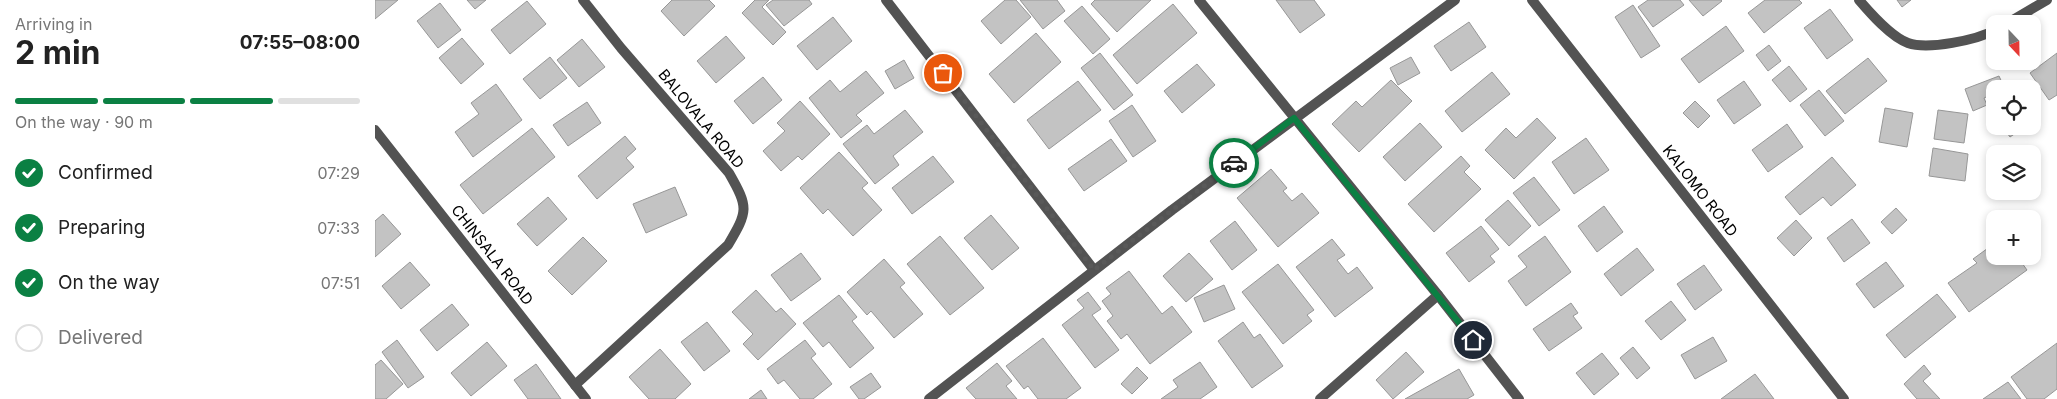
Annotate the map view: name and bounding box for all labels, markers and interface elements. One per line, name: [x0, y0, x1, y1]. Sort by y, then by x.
text: Arriving in: [15, 14, 92, 34]
north arrow: [1986, 15, 2041, 70]
map controls: [1986, 15, 2041, 265]
text: 07:55–08:00: [240, 31, 360, 54]
text: 2 min: [15, 33, 101, 72]
pin: [922, 52, 964, 94]
icon: bag: [929, 59, 957, 87]
street label: BALOVALA ROAD: [654, 65, 748, 172]
button: locate: [1986, 80, 2041, 135]
text: On the way · 90 m: [15, 112, 153, 132]
courier: [1209, 138, 1259, 188]
street label: KALOMO ROAD: [1659, 141, 1742, 240]
button: layers: [1986, 145, 2041, 200]
icon: car: [1220, 149, 1248, 177]
icon: check: [15, 159, 43, 187]
text: Confirmed: [58, 161, 153, 184]
text: 07:29: [317, 163, 360, 183]
street label: CHINSALA ROAD: [447, 201, 538, 309]
button: +: [1986, 210, 2041, 265]
icon: check: [15, 214, 43, 242]
text: Preparing: [58, 216, 145, 239]
text: 07:33: [317, 218, 360, 238]
icon: check: [15, 269, 43, 297]
text: On the way: [58, 271, 160, 294]
text: 07:51: [321, 273, 360, 293]
pin: [1452, 319, 1494, 361]
text: Delivered: [58, 326, 143, 349]
icon: home: [1459, 326, 1487, 354]

